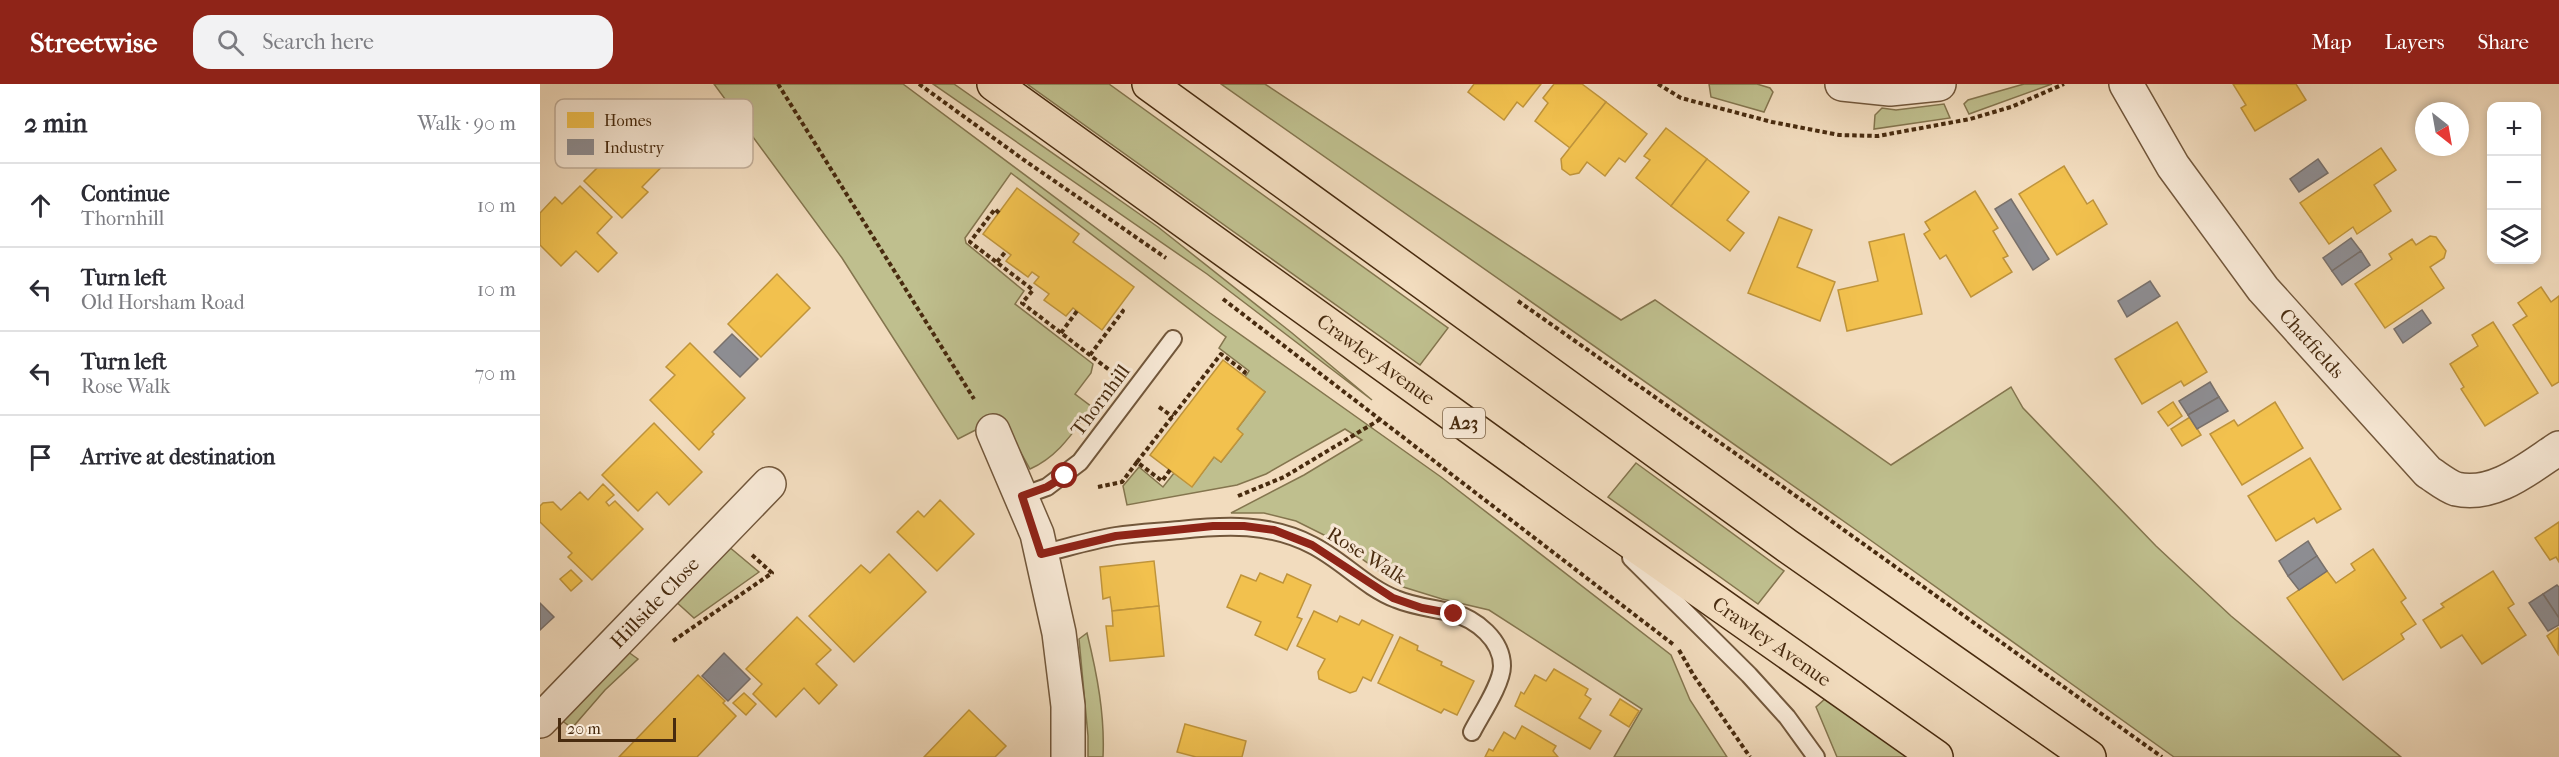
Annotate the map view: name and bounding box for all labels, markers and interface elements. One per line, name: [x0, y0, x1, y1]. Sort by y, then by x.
search box: [193, 15, 613, 69]
text: Streetwise: [30, 26, 157, 59]
icon: search: [214, 26, 247, 59]
text: Search here: [262, 29, 374, 55]
text: Map: [2311, 30, 2352, 54]
text: Layers: [2385, 30, 2444, 54]
text: Share: [2477, 30, 2529, 54]
legend: [555, 99, 753, 168]
north arrow: [2415, 102, 2469, 156]
map controls: [2487, 102, 2541, 264]
button: +: [2487, 102, 2541, 156]
text: 2 min: [24, 108, 87, 139]
text: Homes: [604, 111, 652, 130]
text: Walk · 90 m: [418, 112, 516, 135]
text: Industry: [604, 138, 665, 157]
button: −: [2487, 156, 2541, 210]
text: Continue: [81, 181, 170, 207]
icon: ahead: [24, 189, 57, 222]
text: 10 m: [477, 194, 516, 217]
text: Thornhill: [81, 207, 164, 230]
button: layers: [2487, 210, 2541, 264]
text: Turn left: [81, 265, 167, 291]
icon: left: [24, 273, 57, 306]
text: 10 m: [477, 278, 516, 301]
text: Old Horsham Road: [81, 291, 245, 314]
street label: Chatfields: [2274, 304, 2349, 383]
street label: Crawley Avenue: [1312, 309, 1439, 410]
text: Turn left: [81, 349, 167, 375]
icon: left: [24, 357, 57, 390]
street label: Thornhill: [1066, 360, 1135, 441]
text: 70 m: [474, 362, 516, 385]
text: Rose Walk: [81, 375, 170, 398]
road number: A23: [1443, 408, 1485, 438]
icon: arrive: [24, 441, 57, 474]
text: Arrive at destination: [81, 444, 275, 470]
route start: [1051, 462, 1077, 488]
street label: Rose Walk: [1323, 522, 1411, 589]
street label: Hillside Close: [606, 552, 704, 653]
street label: Crawley Avenue: [1708, 592, 1836, 692]
route end: [1440, 600, 1466, 626]
scale bar: [558, 715, 676, 742]
text: 20 m: [567, 719, 601, 738]

